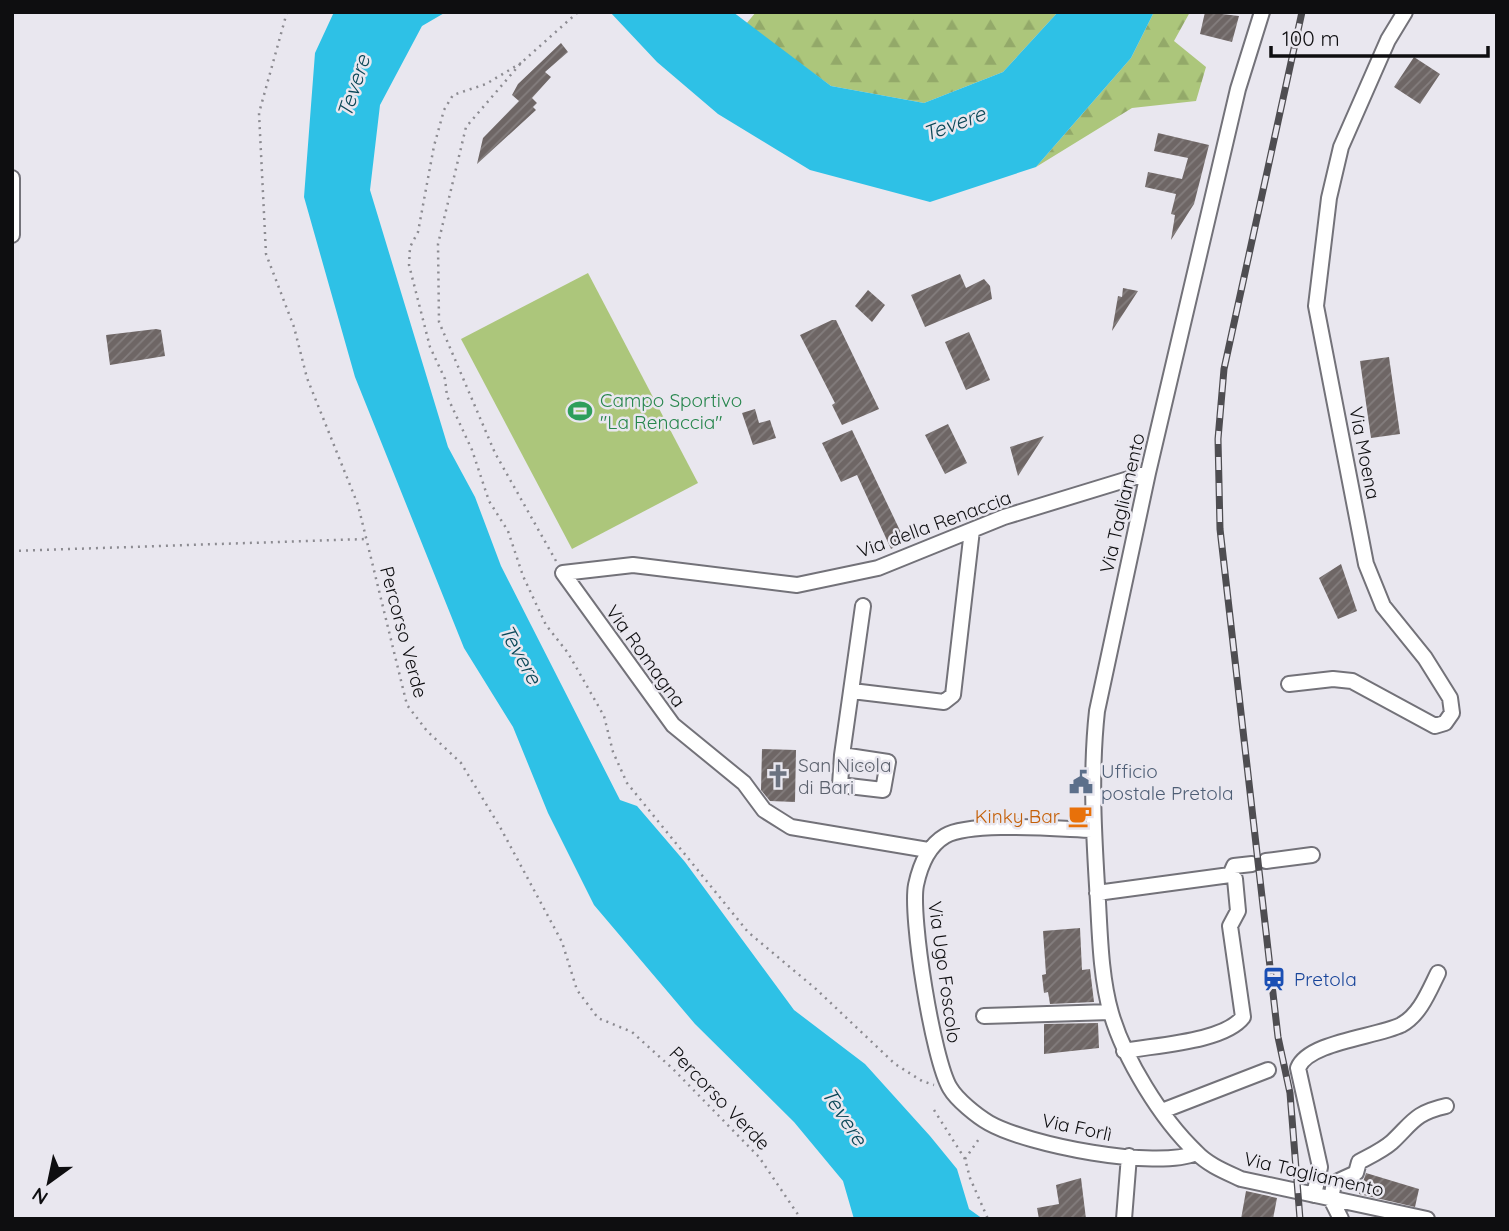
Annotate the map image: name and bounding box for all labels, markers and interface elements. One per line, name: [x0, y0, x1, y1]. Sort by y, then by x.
scale bar: [1271, 14, 1488, 58]
text: 100 m: [1282, 25, 1340, 51]
water label: Tevere: [331, 50, 376, 121]
water label: Tevere: [919, 99, 990, 146]
place label: Campo Sportivo "La Renaccia": [600, 388, 742, 434]
sports icon: Campo Sportivo "La Renaccia": [566, 397, 594, 425]
street label: Via Moena: [1344, 405, 1386, 501]
street label: Via Tagliamento: [1094, 431, 1150, 575]
street label: Via della Renaccia: [854, 485, 1014, 563]
street label: Percorso Verde: [375, 564, 433, 700]
street label: Via Romagna: [601, 600, 691, 712]
water label: Tevere: [494, 620, 549, 689]
place label: San Nicola di Bari: [798, 753, 891, 799]
place label: Ufficio postale Pretola: [1101, 759, 1234, 805]
church icon: San Nicola di Bari: [764, 762, 792, 790]
public building icon: Ufficio postale Pretola: [1067, 768, 1095, 796]
cafe icon: Kinky Bar: [1066, 802, 1094, 830]
place label: Kinky Bar: [975, 804, 1061, 828]
street label: Via Ugo Foscolo: [923, 900, 967, 1044]
station icon: Pretola: [1260, 965, 1288, 993]
place label: Pretola: [1294, 967, 1357, 991]
street label: Percorso Verde: [664, 1041, 776, 1155]
water label: Tevere: [817, 1082, 874, 1151]
street label: Via Forlì: [1040, 1108, 1114, 1146]
street label: Via Tagliamento: [1242, 1146, 1386, 1202]
north arrow: [14, 1147, 84, 1217]
text: N: [27, 1182, 52, 1210]

